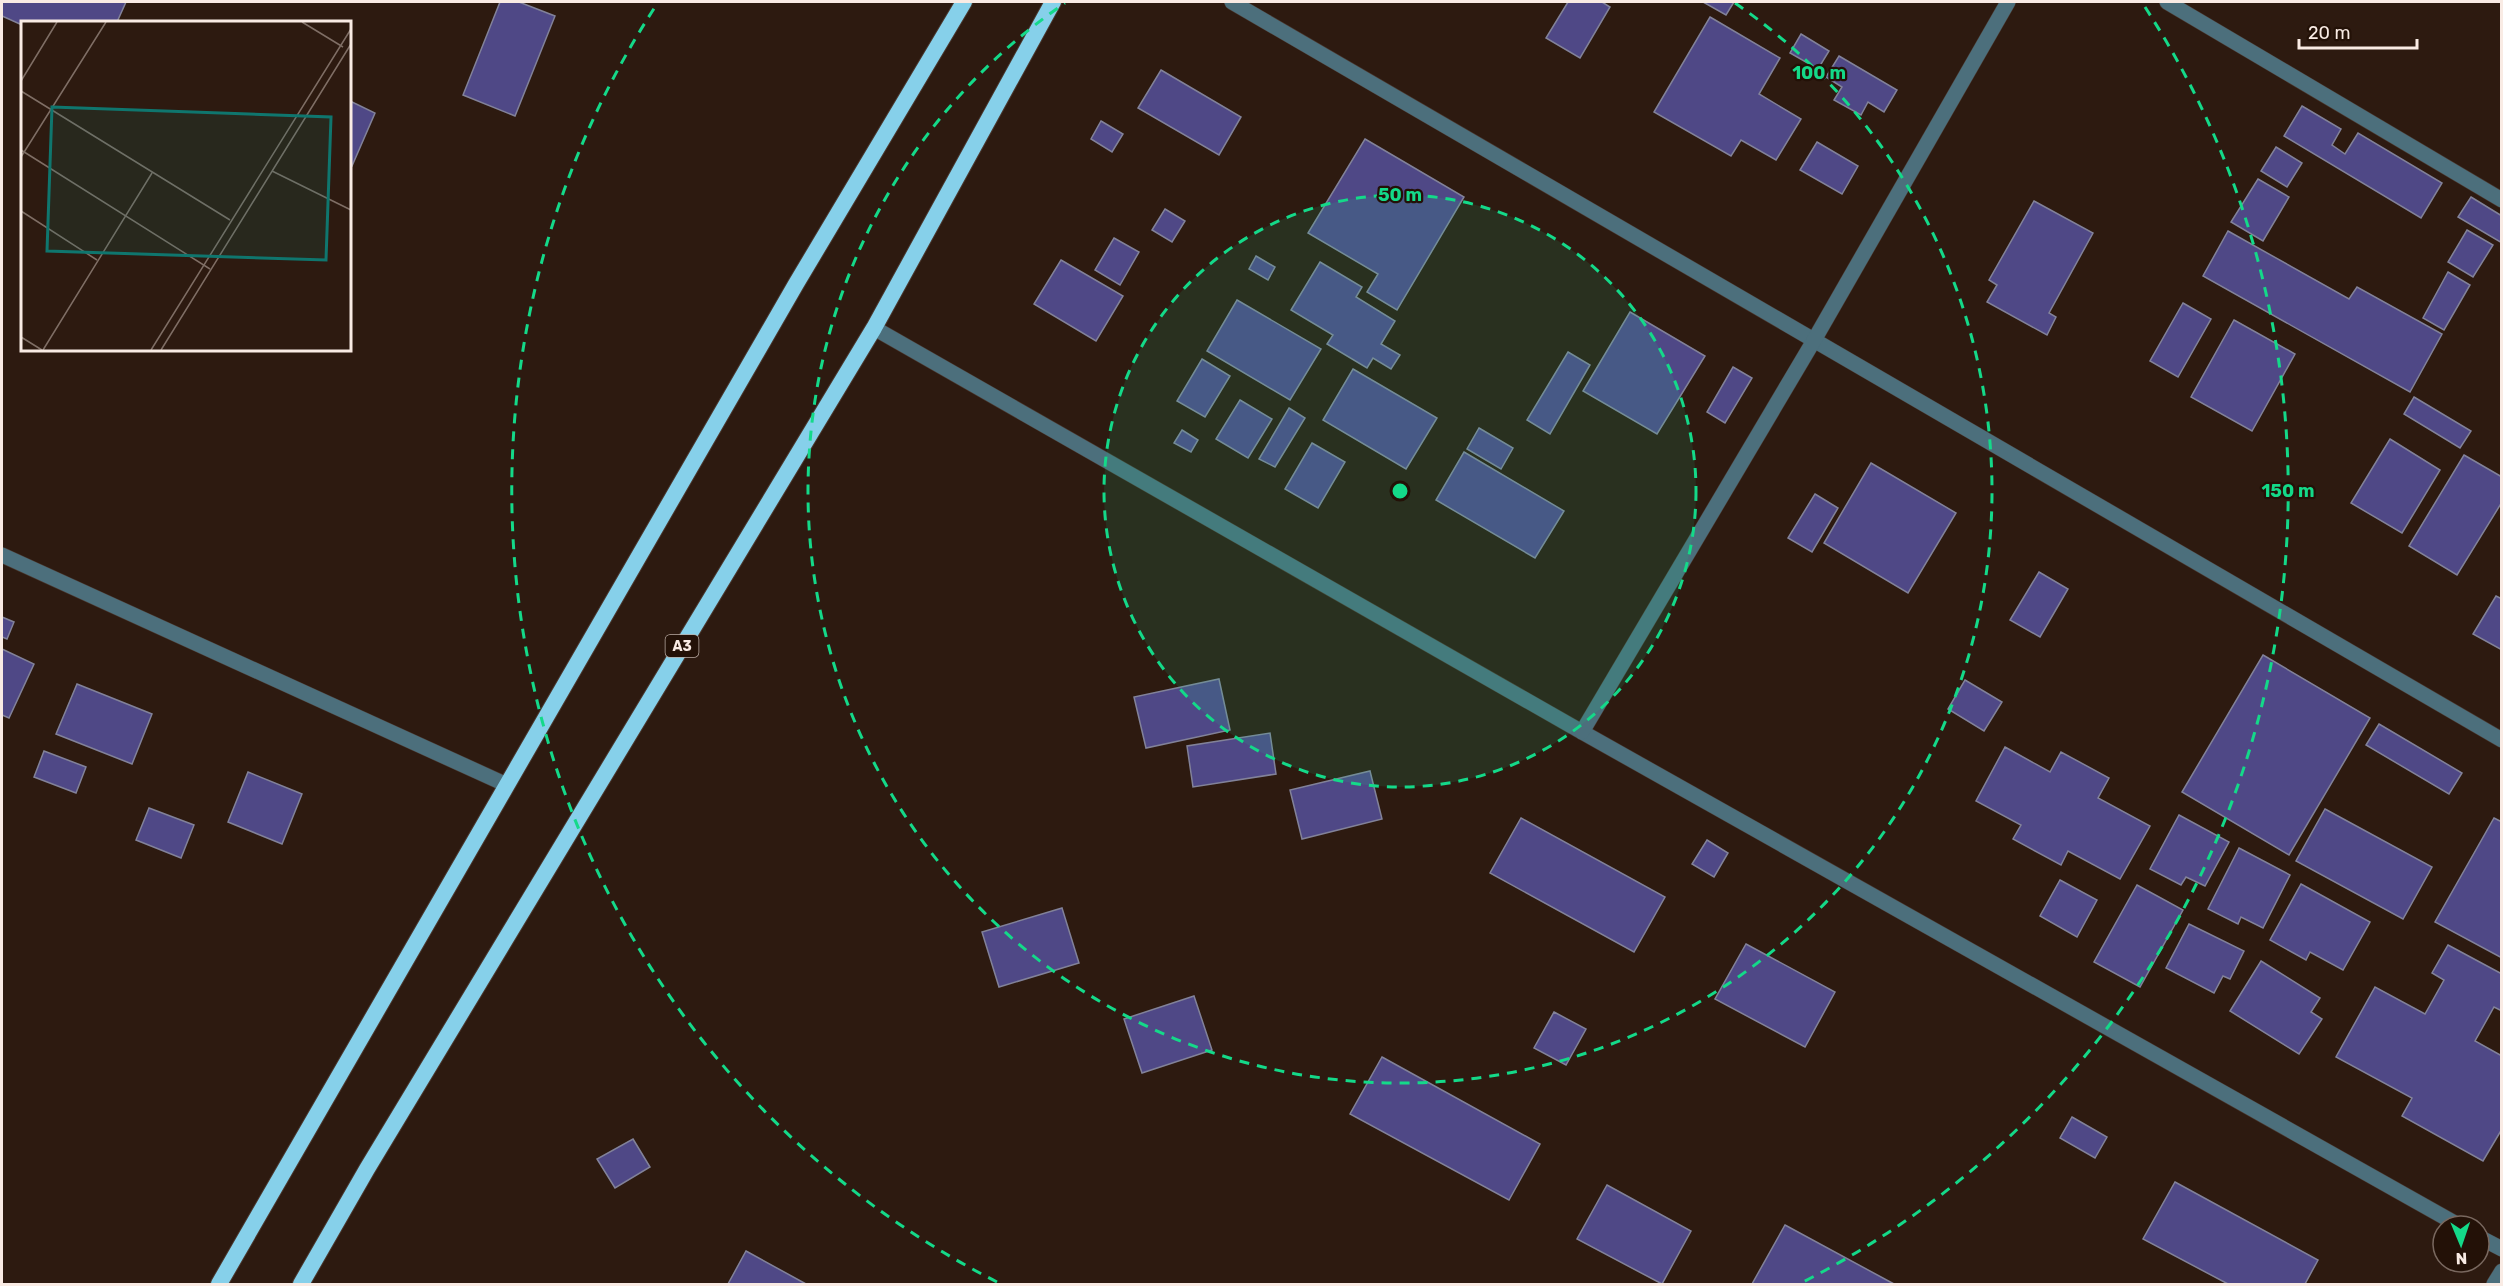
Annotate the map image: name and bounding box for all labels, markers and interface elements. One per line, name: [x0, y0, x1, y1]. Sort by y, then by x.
scale bar: [2299, 12, 2418, 50]
inset map: [21, 21, 351, 351]
text: 20 m: [2308, 22, 2350, 44]
text: 100 m: [1792, 62, 1846, 84]
text: 50 m: [1378, 184, 1422, 206]
text: 150 m: [2261, 480, 2315, 502]
centre of rings: [1390, 481, 1410, 501]
road number: A3: [666, 635, 698, 657]
north arrow: [2431, 1214, 2491, 1274]
text: N: [2455, 1249, 2468, 1268]

